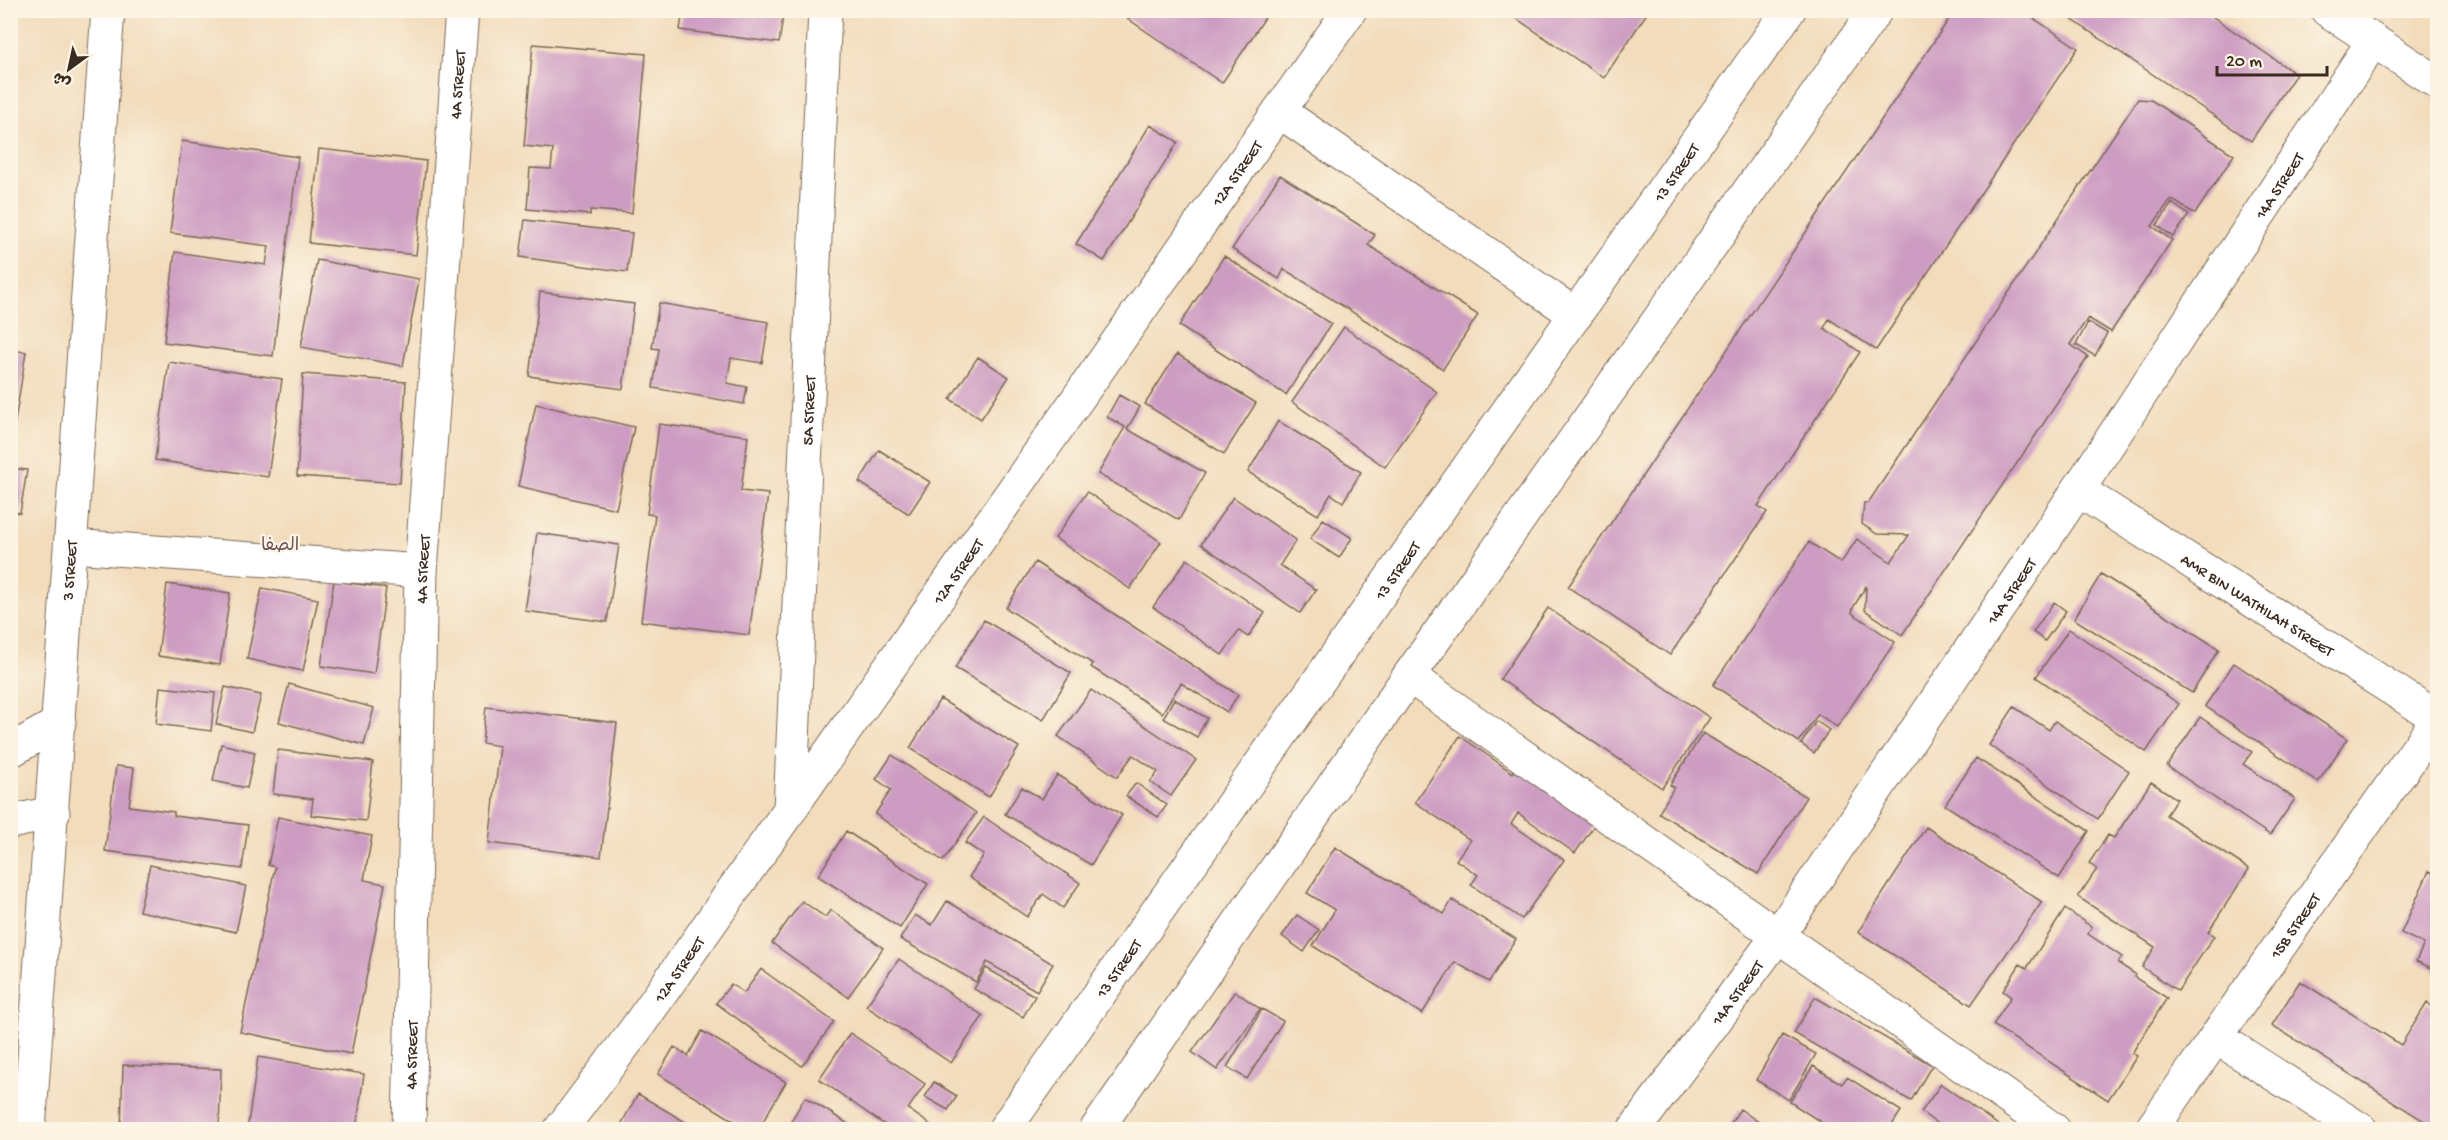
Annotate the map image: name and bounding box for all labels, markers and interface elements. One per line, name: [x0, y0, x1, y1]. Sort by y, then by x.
north arrow: [39, 39, 99, 99]
scale bar: [2217, 39, 2326, 77]
street label: 4A STREET: [448, 49, 472, 120]
text: 20 m: [2226, 52, 2262, 73]
text: ش: [50, 66, 75, 91]
street label: 12A STREET: [1209, 138, 1269, 212]
street label: 13 STREET: [1651, 140, 1706, 207]
street label: 14A STREET: [2252, 150, 2310, 224]
street label: 5A STREET: [800, 374, 822, 446]
street label: 4A STREET: [414, 534, 437, 604]
district label: الصفا: [261, 536, 299, 557]
street label: 12A STREET: [930, 536, 990, 610]
street label: 13 STREET: [1372, 538, 1427, 605]
street label: 3 STREET: [60, 539, 84, 602]
street label: AMR BIN WATHILAH STREET: [2176, 551, 2337, 663]
street label: 14A STREET: [1984, 555, 2043, 630]
street label: 15B STREET: [2267, 890, 2327, 964]
street label: 12A STREET: [651, 934, 711, 1008]
street label: 13 STREET: [1093, 936, 1148, 1003]
street label: 14A STREET: [1709, 957, 1770, 1031]
street label: 4A STREET: [404, 1020, 424, 1090]

